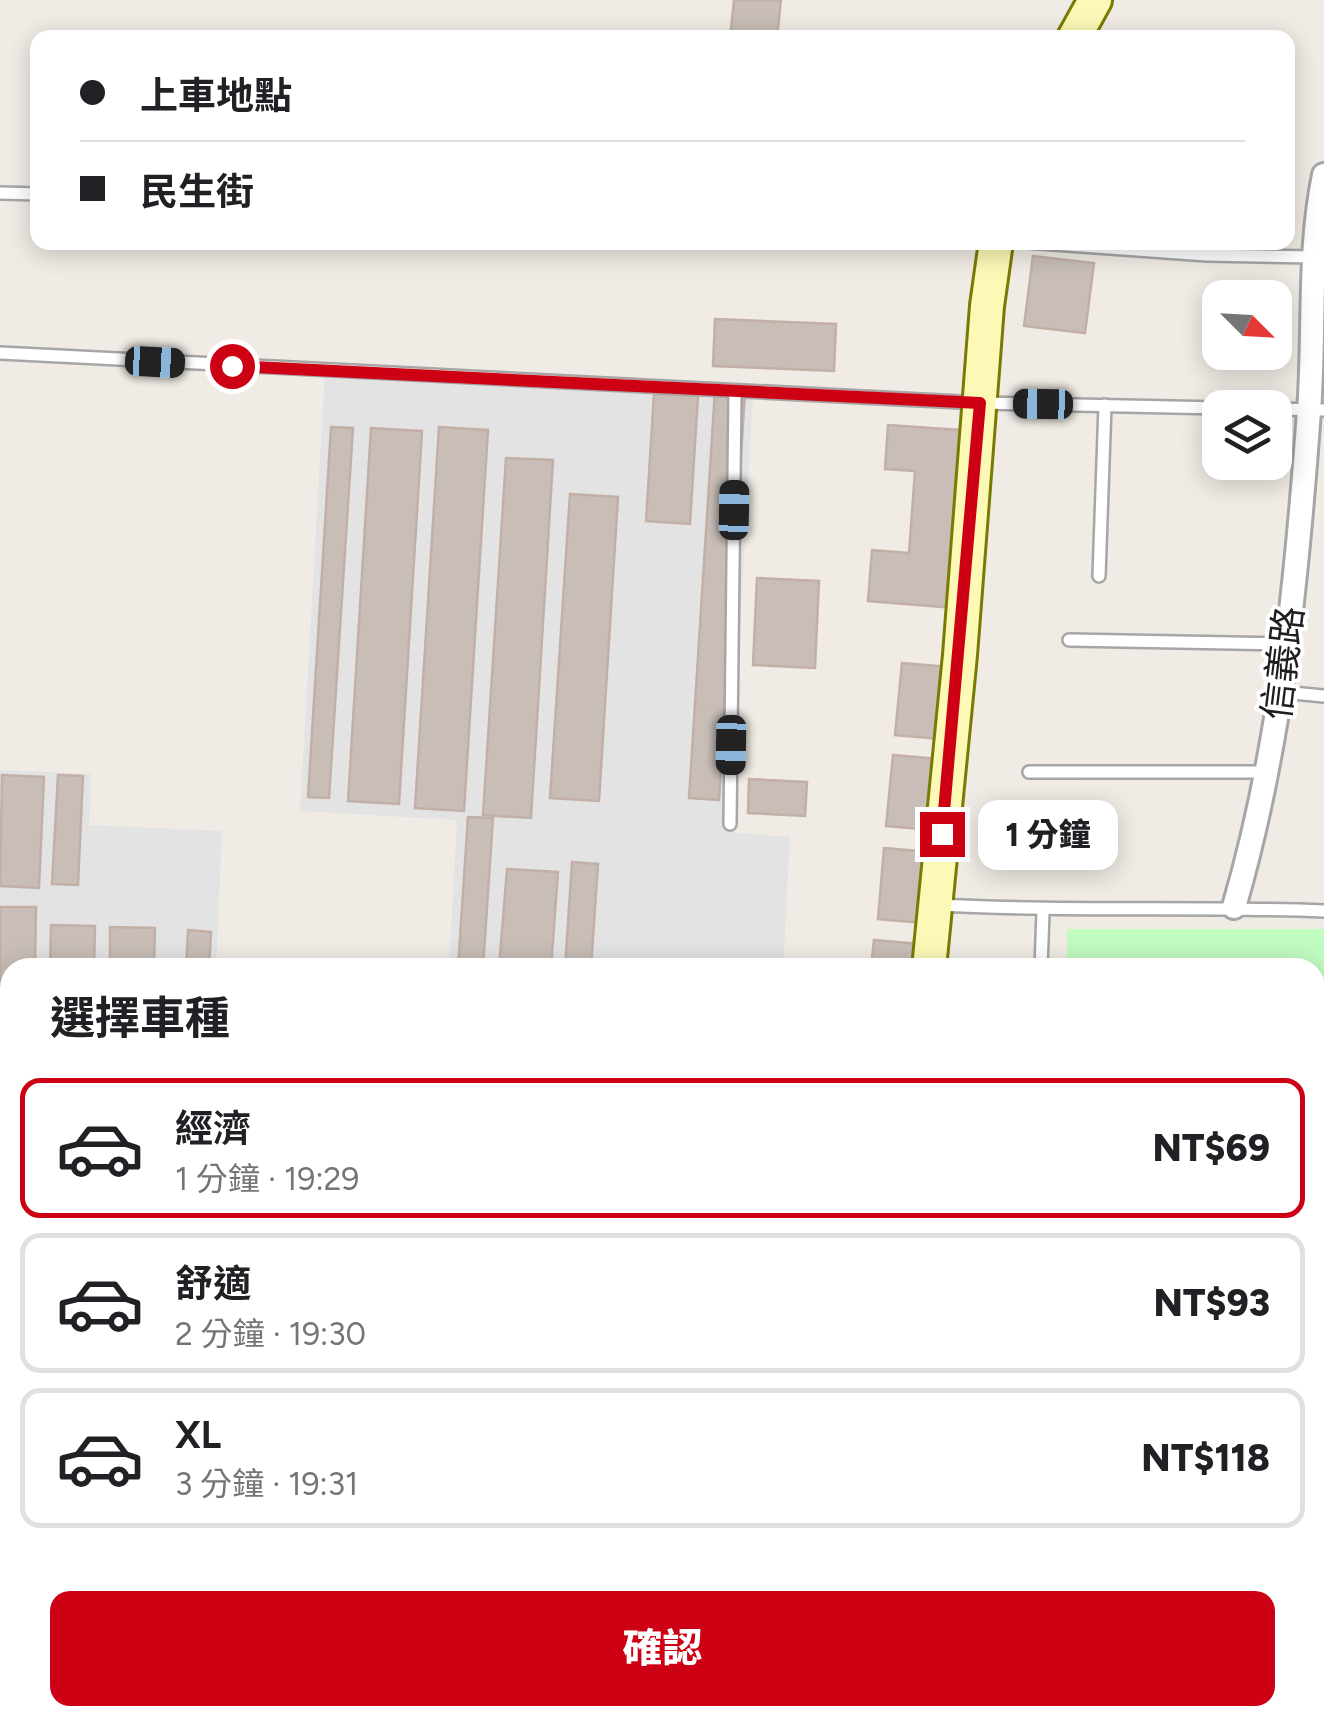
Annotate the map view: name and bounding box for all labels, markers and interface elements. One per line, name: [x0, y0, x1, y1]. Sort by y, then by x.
text: 上車地點: [140, 73, 292, 119]
text: 民生街: [140, 169, 254, 215]
north arrow: [1202, 280, 1292, 370]
map controls: [1202, 280, 1292, 480]
route start: [210, 344, 255, 389]
car: [124, 345, 186, 379]
car: [1013, 388, 1073, 420]
button: layers: [1202, 390, 1292, 480]
car: [718, 480, 750, 540]
street label: 信義路: [1253, 604, 1313, 722]
car: [715, 715, 747, 775]
callout: 1 分鐘: [977, 799, 1117, 869]
route end: [920, 812, 965, 857]
text: 1 分鐘: [1005, 816, 1091, 854]
text: 選擇車種: [50, 991, 230, 1045]
icon: car: [55, 1103, 145, 1193]
text: 經濟: [175, 1106, 251, 1152]
text: NT$69: [1152, 1125, 1270, 1171]
text: 1 分鐘 · 19:29: [175, 1160, 359, 1198]
icon: car: [55, 1258, 145, 1348]
text: 舒適: [175, 1261, 251, 1307]
text: NT$93: [1153, 1280, 1270, 1326]
text: 2 分鐘 · 19:30: [175, 1315, 366, 1353]
text: XL: [175, 1412, 221, 1458]
icon: car: [55, 1413, 145, 1503]
text: NT$118: [1141, 1435, 1270, 1481]
text: 3 分鐘 · 19:31: [175, 1465, 358, 1503]
button: 確認: [50, 1591, 1275, 1706]

